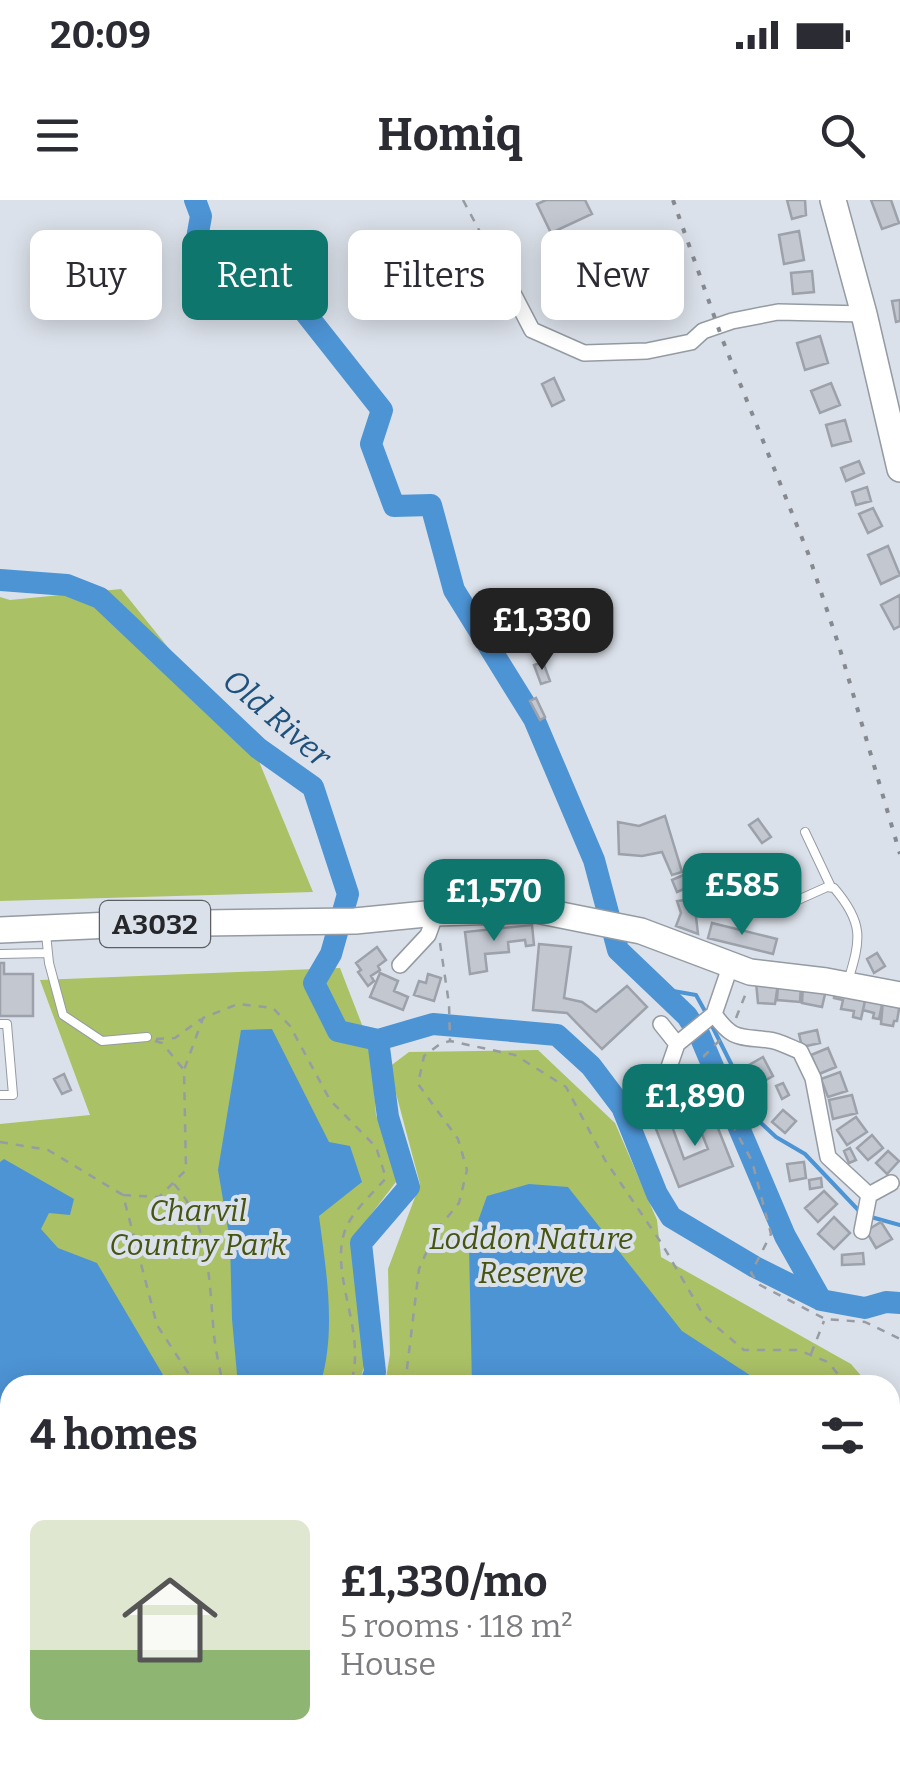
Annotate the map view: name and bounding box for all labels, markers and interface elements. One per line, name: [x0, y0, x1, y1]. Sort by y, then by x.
text: 20:09: [50, 12, 151, 58]
icon: menu: [30, 108, 85, 163]
text: Homiq: [378, 108, 522, 162]
icon: search: [815, 108, 870, 163]
chip: Buy: [30, 230, 162, 320]
chip: Rent: [182, 230, 328, 320]
chip: Filters: [348, 230, 521, 320]
chip: New: [541, 230, 684, 320]
pin: £1,330: [461, 588, 623, 673]
text: £1,330: [492, 601, 592, 639]
water label: Old River: [216, 661, 340, 776]
pin: £585: [683, 853, 801, 938]
pin: £1,570: [413, 859, 575, 944]
text: £585: [704, 866, 780, 904]
text: £1,570: [446, 872, 542, 910]
road number: A3032: [100, 901, 210, 947]
pin: £1,890: [614, 1064, 776, 1149]
text: £1,890: [644, 1077, 746, 1115]
park label: Charvil Country Park: [109, 1193, 288, 1263]
park label: Loddon Nature Reserve: [429, 1221, 633, 1291]
icon: filters: [815, 1408, 870, 1463]
text: 4 homes: [30, 1410, 198, 1460]
text: £1,330/mo: [340, 1557, 547, 1607]
icon: home: [110, 1560, 230, 1680]
text: 5 rooms · 118 m²: [340, 1607, 573, 1645]
text: House: [340, 1645, 436, 1683]

